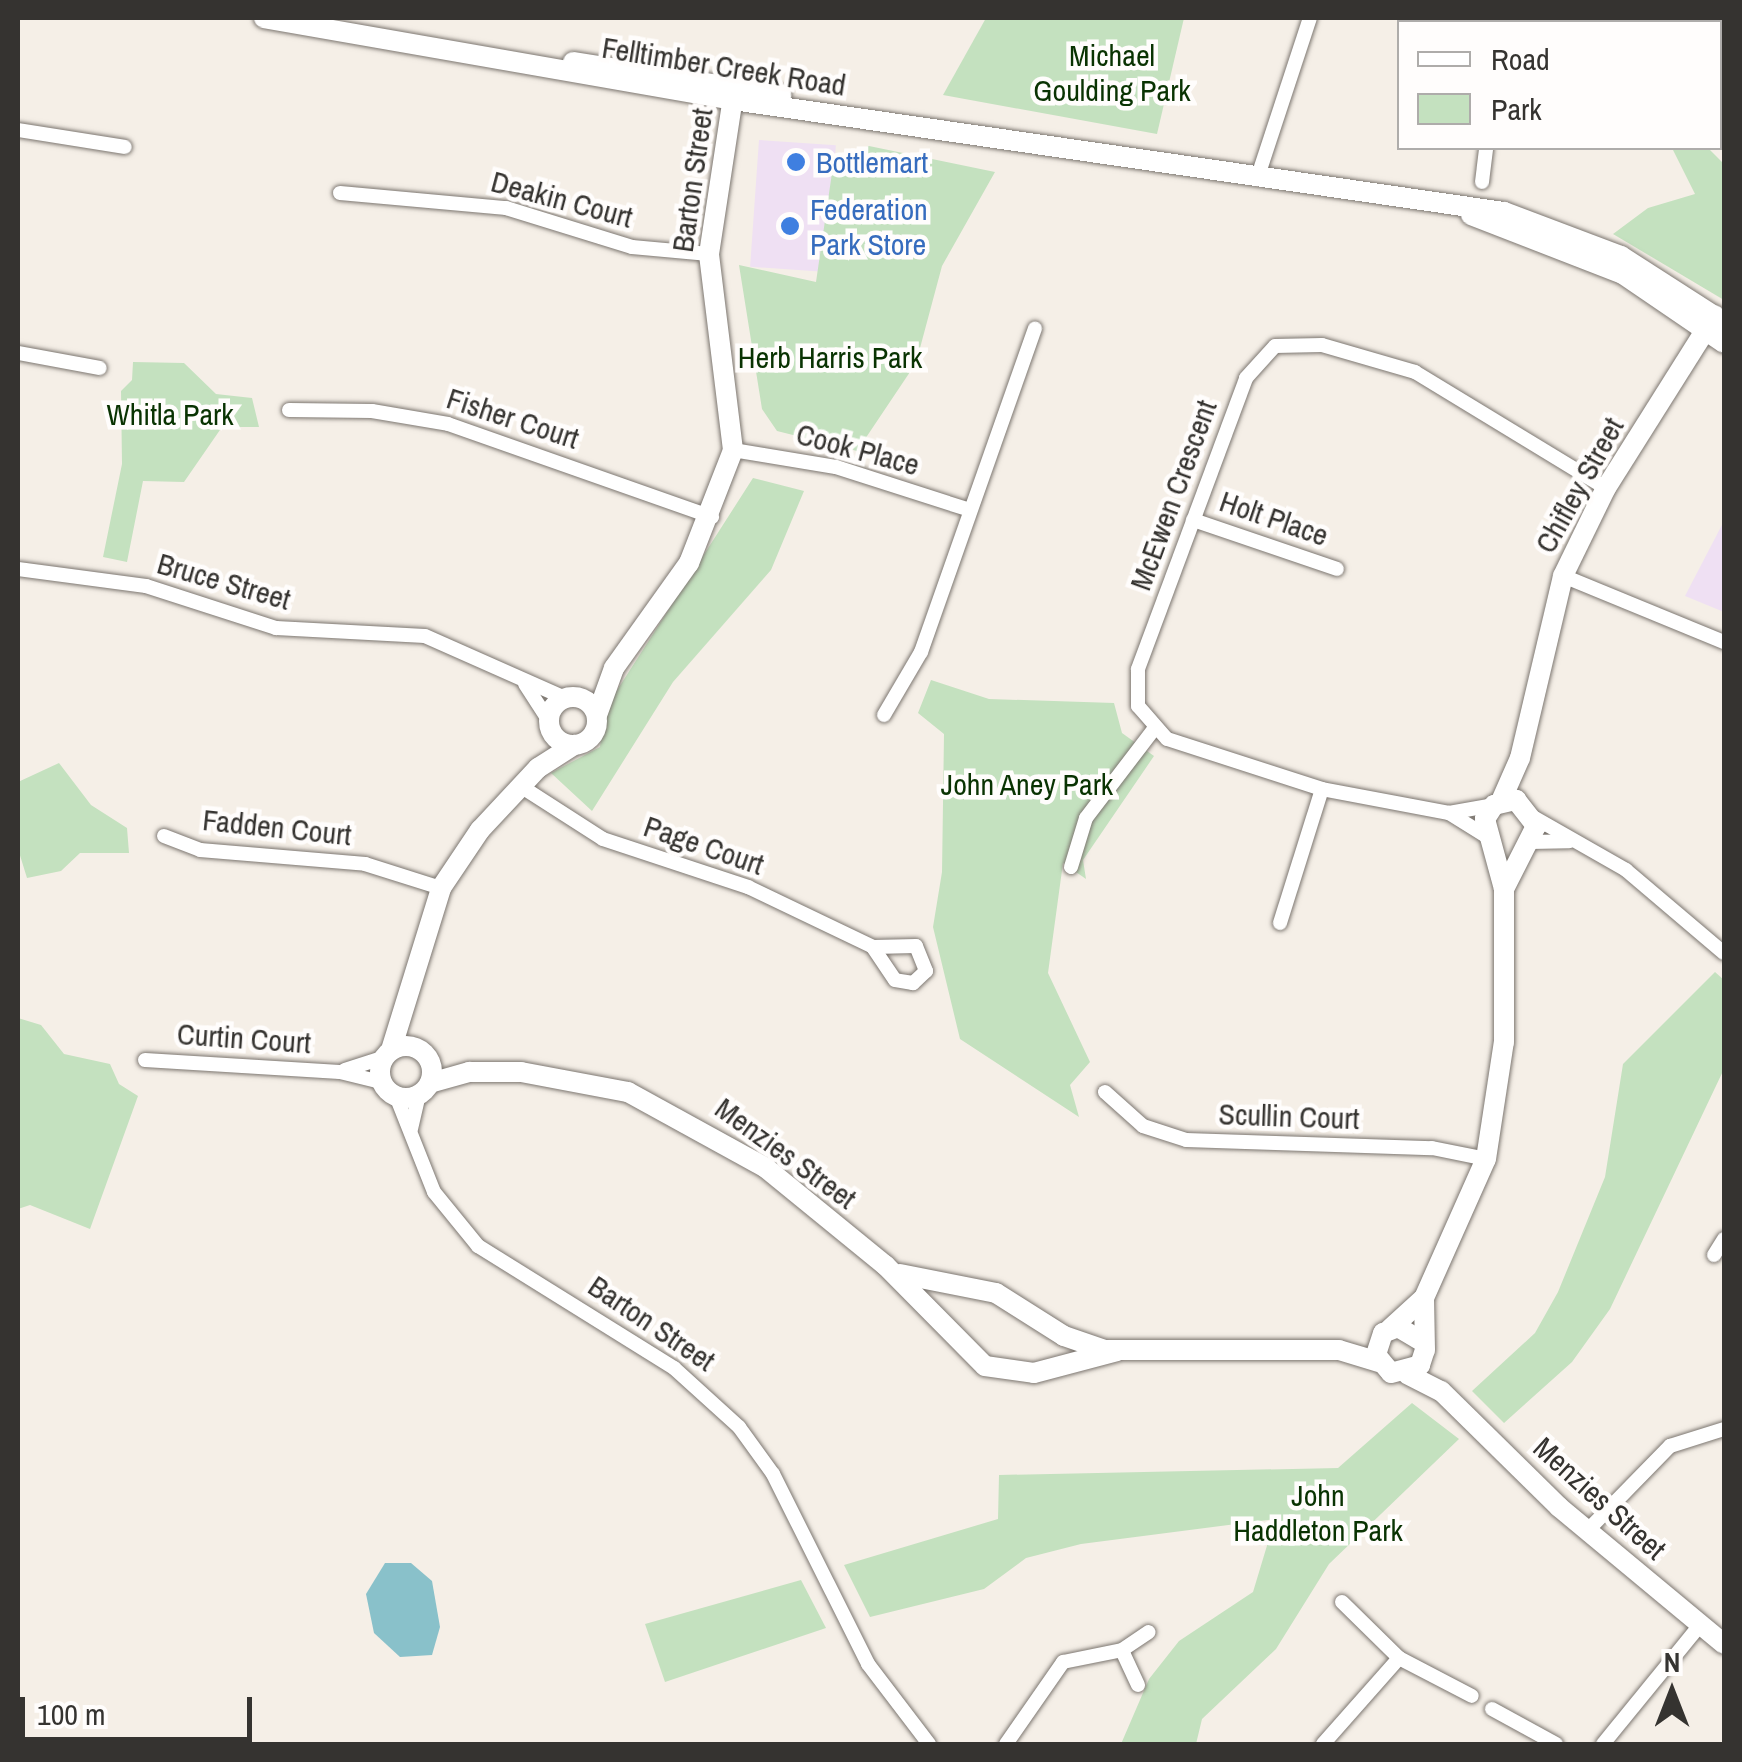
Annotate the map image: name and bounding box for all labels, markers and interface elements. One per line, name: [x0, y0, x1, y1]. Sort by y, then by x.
legend: [1397, 20, 1722, 150]
street label: Felltimber Creek Road: [600, 29, 848, 103]
park label: Michael Goulding Park: [1033, 37, 1191, 108]
text: Road: [1491, 39, 1550, 79]
text: Park: [1491, 89, 1542, 129]
street label: Barton Street: [664, 106, 720, 254]
place label: Bottlemart: [816, 144, 928, 180]
marker: Bottlemart: [785, 151, 807, 173]
street label: Deakin Court: [487, 163, 637, 235]
place label: Federation Park Store: [810, 191, 928, 262]
marker: Federation Park Store: [779, 215, 801, 237]
park label: Herb Harris Park: [738, 339, 922, 375]
street label: Fisher Court: [442, 380, 584, 456]
street label: McEwen Crescent: [1122, 395, 1224, 595]
park label: Whitla Park: [106, 396, 234, 432]
street label: Chifley Street: [1527, 411, 1631, 559]
street label: Cook Place: [793, 415, 923, 483]
street label: Holt Place: [1215, 483, 1333, 553]
street label: Bruce Street: [153, 545, 295, 617]
park label: John Aney Park: [940, 766, 1114, 802]
street label: Fadden Court: [201, 801, 353, 853]
street label: Page Court: [639, 808, 769, 882]
street label: Curtin Court: [176, 1015, 312, 1061]
street label: Menzies Street: [708, 1090, 864, 1216]
street label: Scullin Court: [1218, 1096, 1360, 1136]
street label: Barton Street: [582, 1268, 722, 1378]
street label: Menzies Street: [1526, 1429, 1674, 1567]
park label: John Haddleton Park: [1233, 1477, 1403, 1548]
north arrow: [1622, 1642, 1722, 1742]
text: N: [1664, 1643, 1680, 1681]
scale bar: [25, 1677, 258, 1739]
text: 100 m: [37, 1694, 105, 1734]

